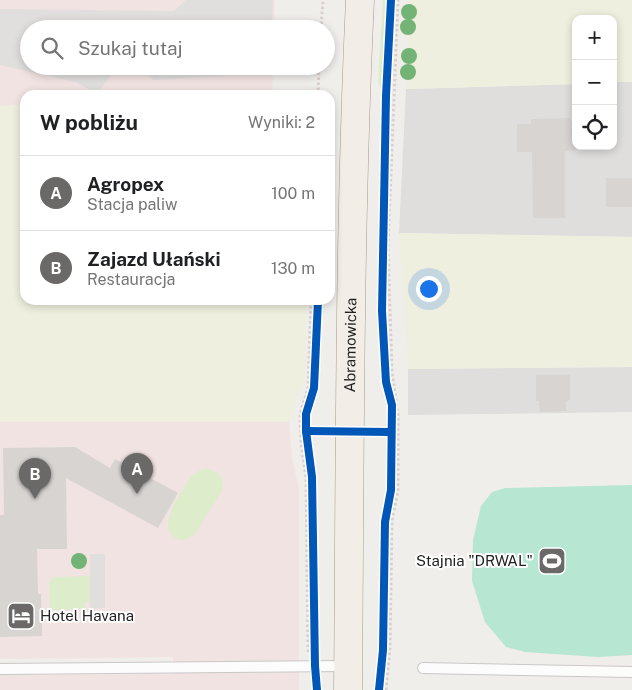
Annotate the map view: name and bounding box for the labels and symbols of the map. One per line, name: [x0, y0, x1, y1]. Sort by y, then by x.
your location: [416, 276, 442, 302]
street label: Abramowicka: [341, 297, 359, 393]
pin: A: [121, 453, 153, 494]
pin: B: [19, 458, 51, 499]
sports icon: Stajnia "DRWAL": [537, 546, 567, 576]
place label: Stajnia "DRWAL": [416, 552, 533, 569]
hotel icon: Hotel Havana: [6, 601, 36, 631]
place label: Hotel Havana: [40, 607, 134, 624]

